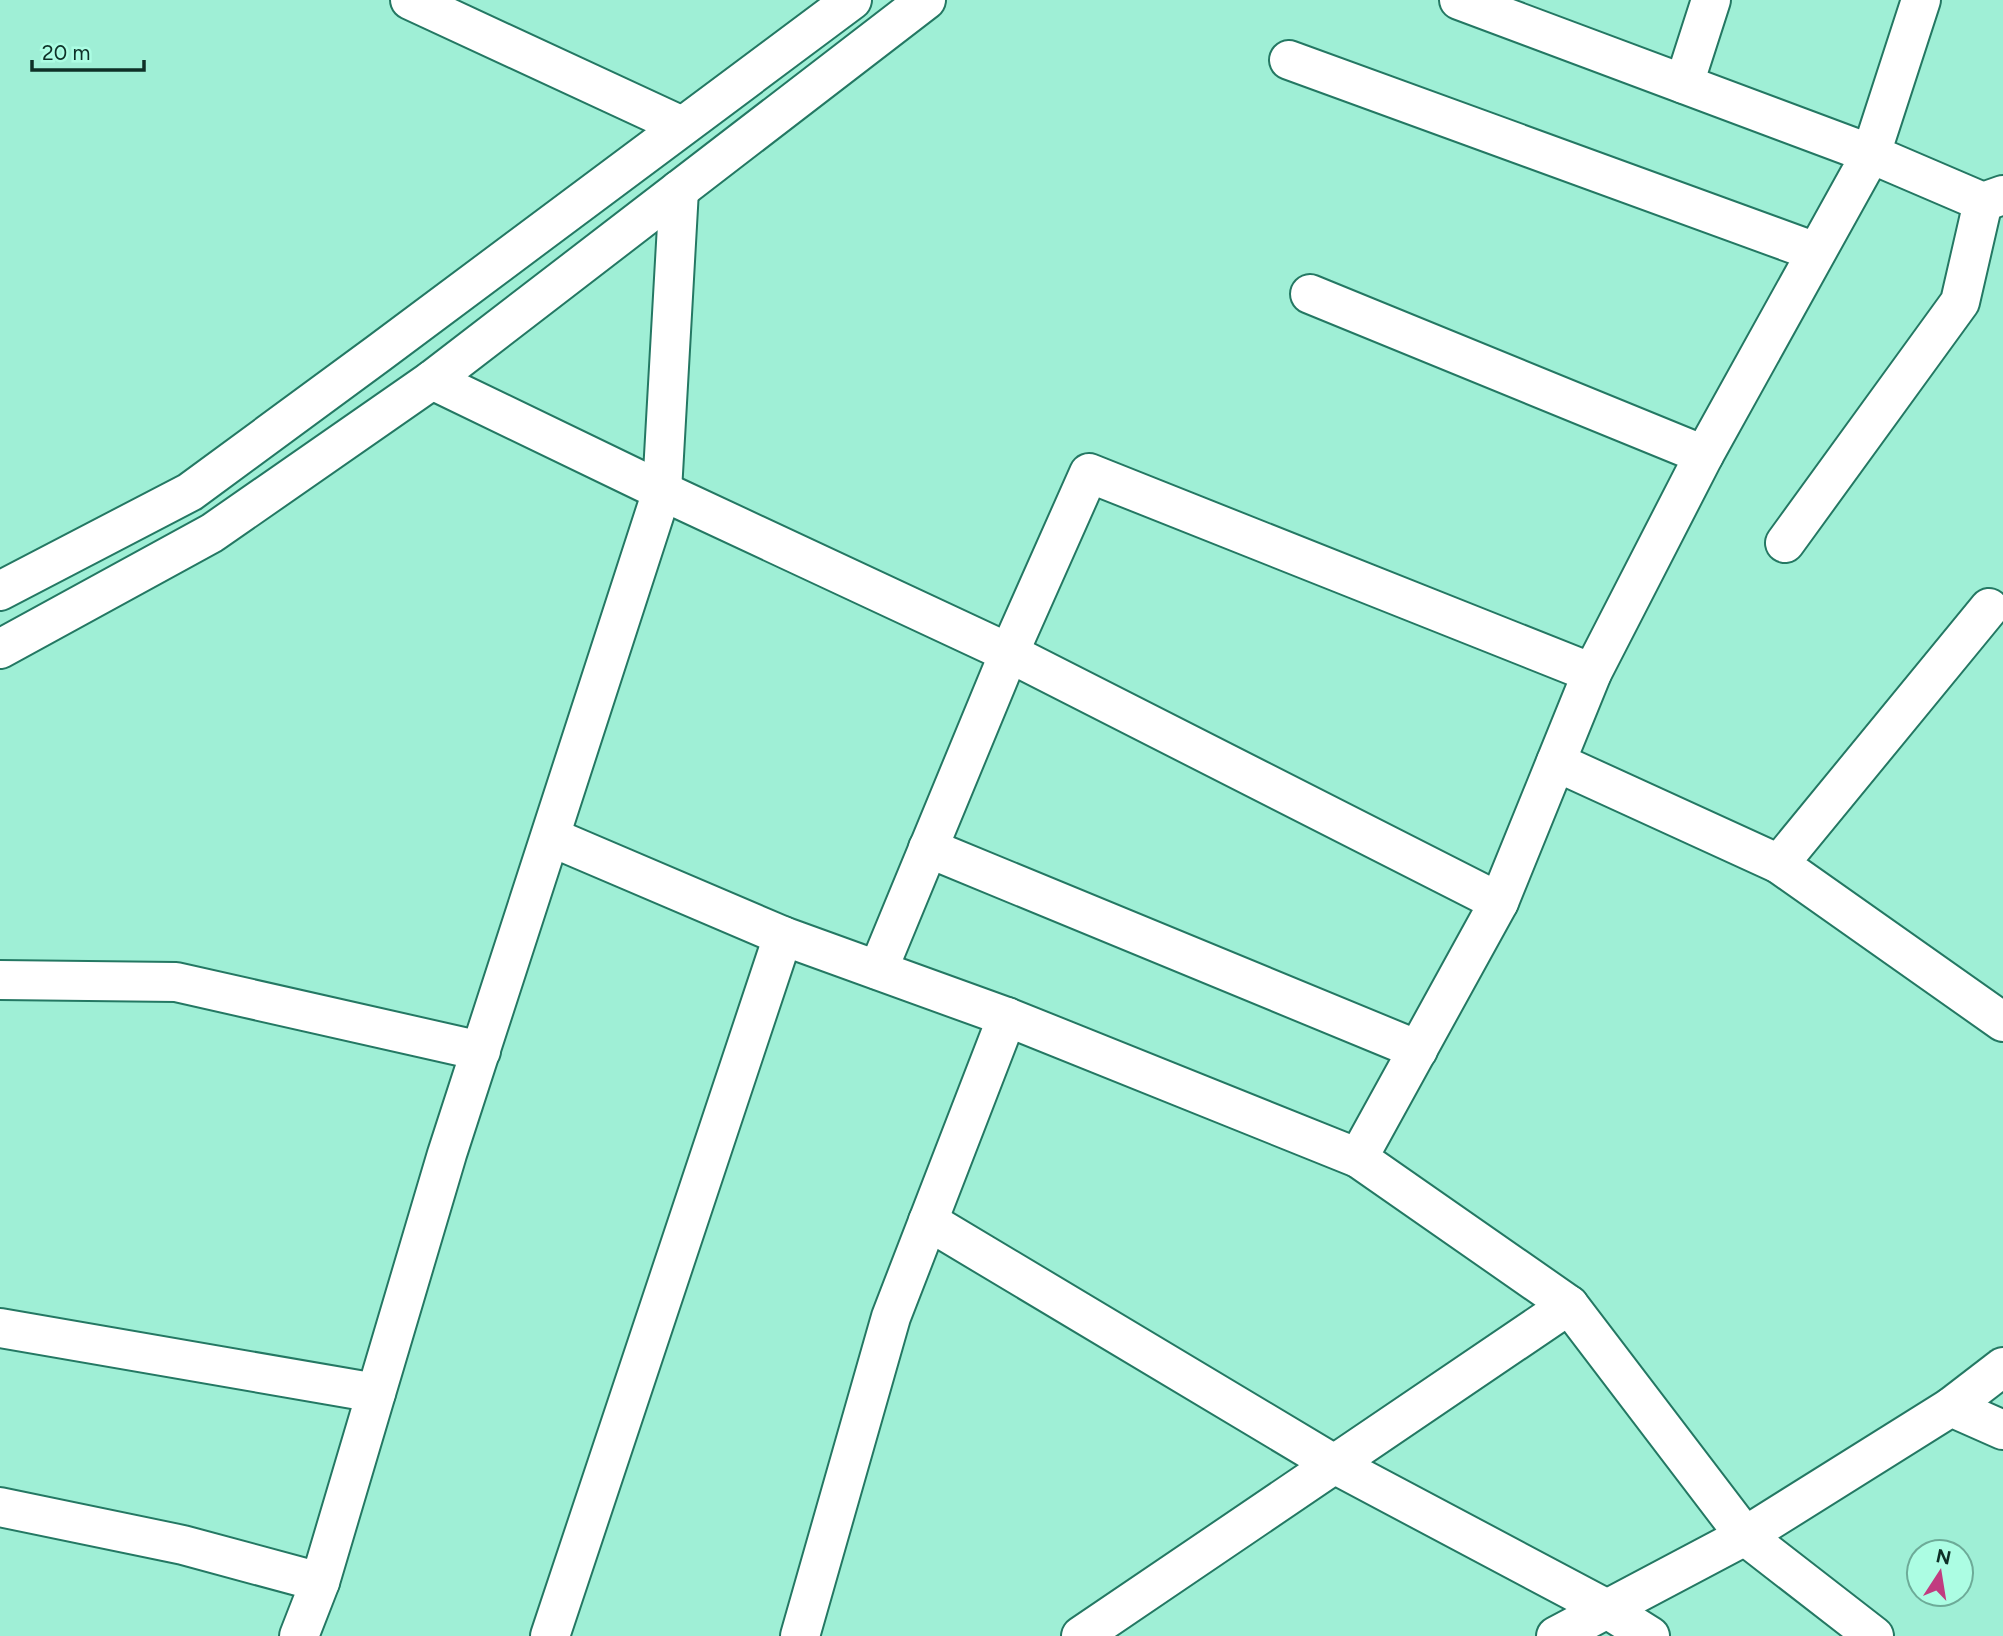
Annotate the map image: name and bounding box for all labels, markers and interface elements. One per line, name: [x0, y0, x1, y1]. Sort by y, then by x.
scale bar: [32, 28, 144, 72]
text: 20 m: [42, 40, 90, 65]
north arrow: [1905, 1538, 1975, 1608]
text: N: [1934, 1544, 1953, 1570]

